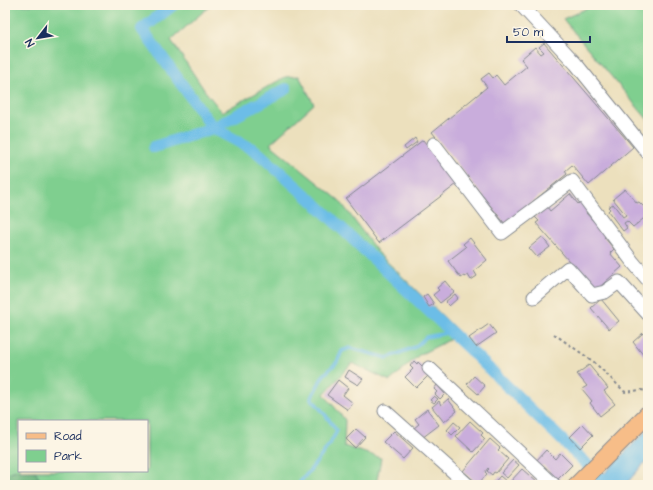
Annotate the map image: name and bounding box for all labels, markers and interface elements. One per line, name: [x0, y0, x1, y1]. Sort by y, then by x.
north arrow: [18, 18, 58, 58]
scale bar: [507, 18, 590, 44]
text: 50 m: [513, 24, 544, 41]
text: N: [22, 36, 38, 50]
legend: [18, 420, 148, 472]
text: Road: [54, 428, 82, 445]
text: Park: [54, 448, 82, 465]

